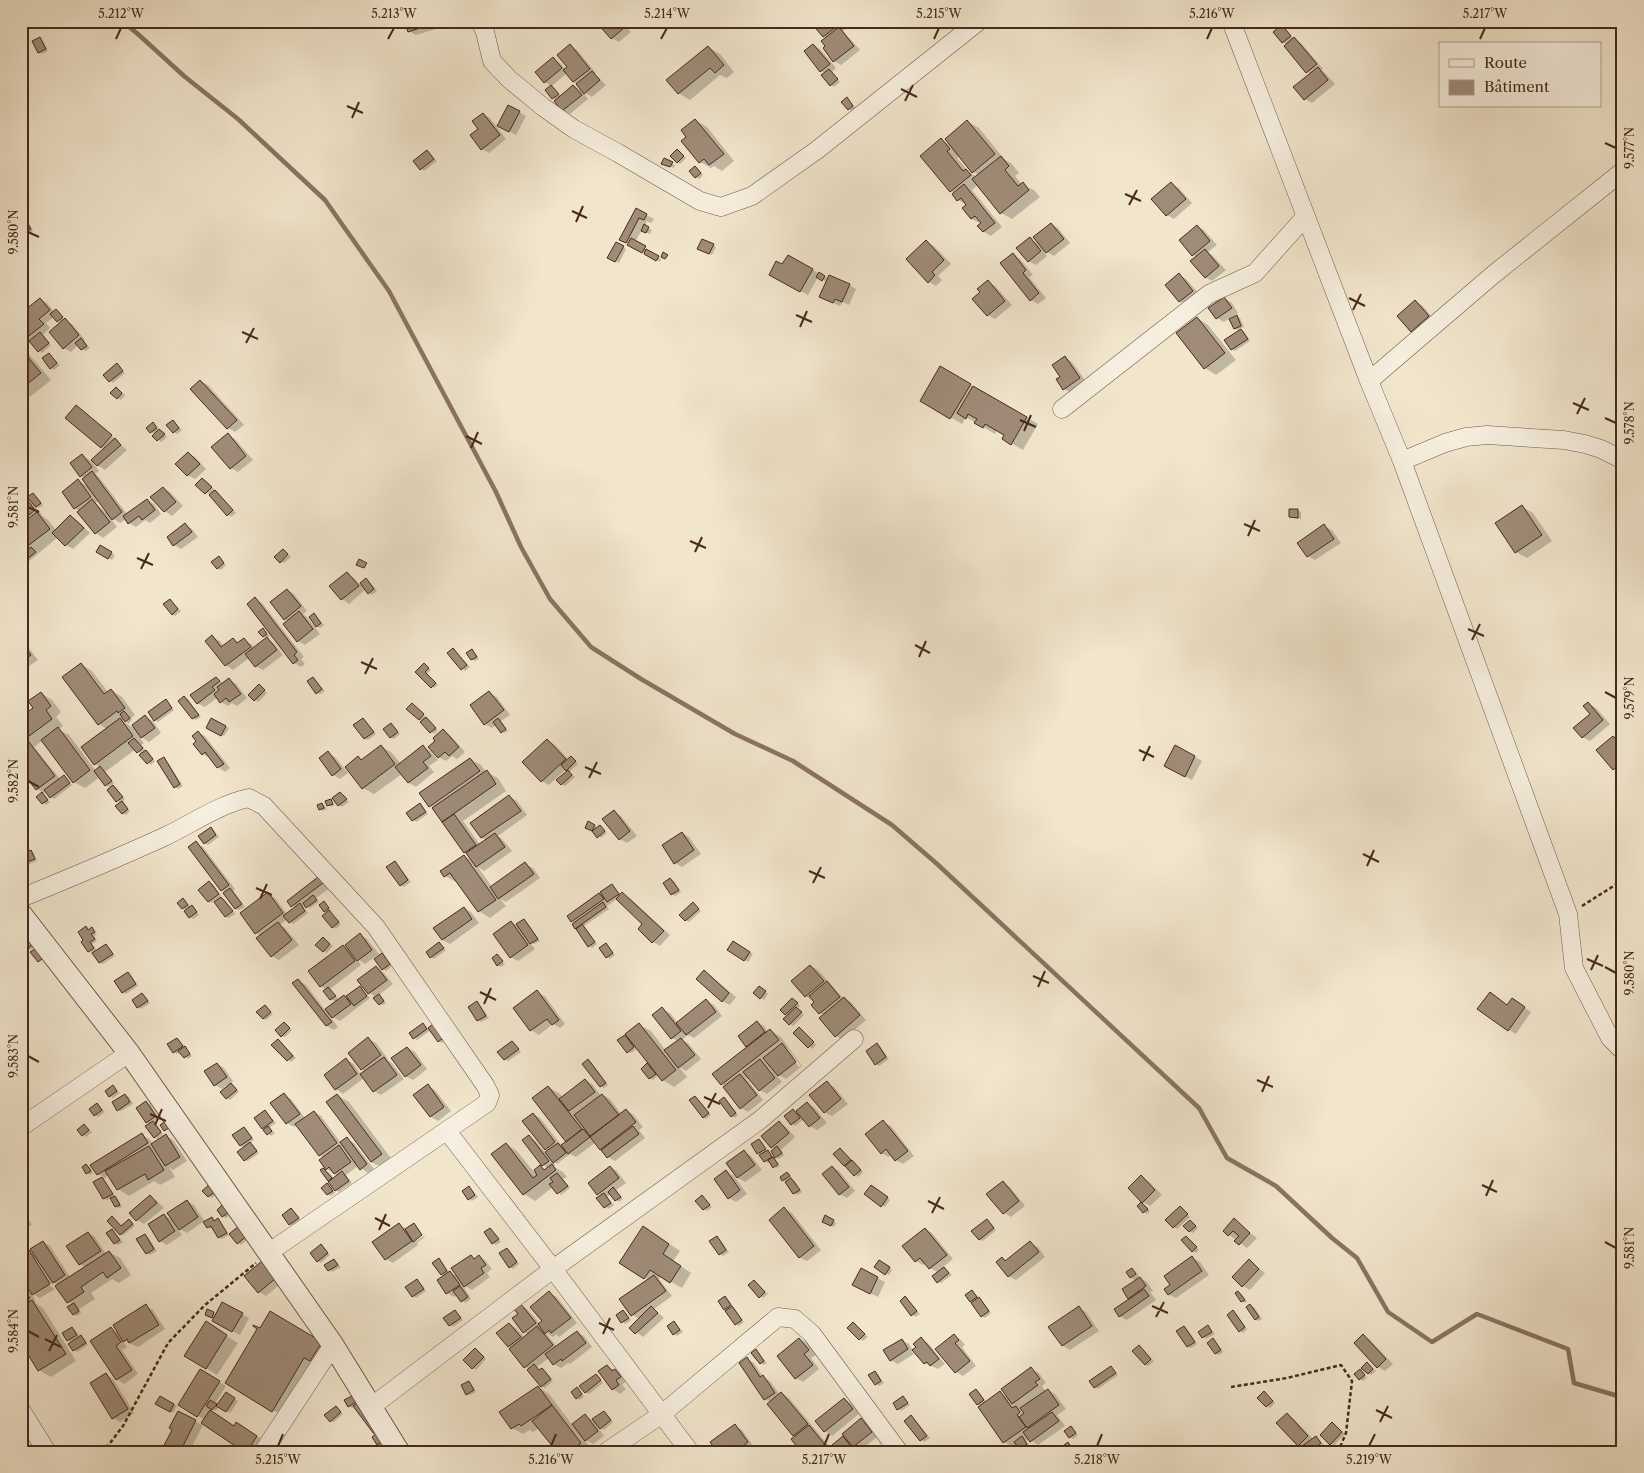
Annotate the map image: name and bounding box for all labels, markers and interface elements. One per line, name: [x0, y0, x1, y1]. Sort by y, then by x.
text: 5.212°W: [98, 6, 145, 21]
text: 5.213°W: [371, 6, 418, 21]
text: 5.214°W: [644, 6, 691, 21]
text: 5.215°W: [916, 6, 962, 21]
text: 5.216°W: [1189, 6, 1236, 21]
text: 5.217°W: [1463, 6, 1508, 21]
legend: [1439, 42, 1602, 108]
text: Route: [1484, 53, 1527, 72]
text: Bâtiment: [1484, 77, 1550, 96]
text: 9.577°N: [1622, 127, 1637, 169]
text: 9.580°N: [6, 210, 21, 254]
text: 9.578°N: [1622, 401, 1637, 445]
text: 9.581°N: [6, 486, 21, 528]
text: 9.579°N: [1622, 676, 1637, 720]
text: 9.582°N: [6, 759, 21, 803]
text: 9.580°N: [1622, 951, 1637, 995]
text: 9.583°N: [6, 1034, 21, 1078]
text: 9.581°N: [1622, 1227, 1637, 1269]
text: 9.584°N: [6, 1309, 21, 1353]
text: 5.215°W: [255, 1452, 301, 1467]
text: 5.216°W: [528, 1452, 575, 1467]
text: 5.217°W: [802, 1452, 847, 1467]
text: 5.218°W: [1074, 1452, 1121, 1467]
text: 5.219°W: [1346, 1452, 1393, 1467]

